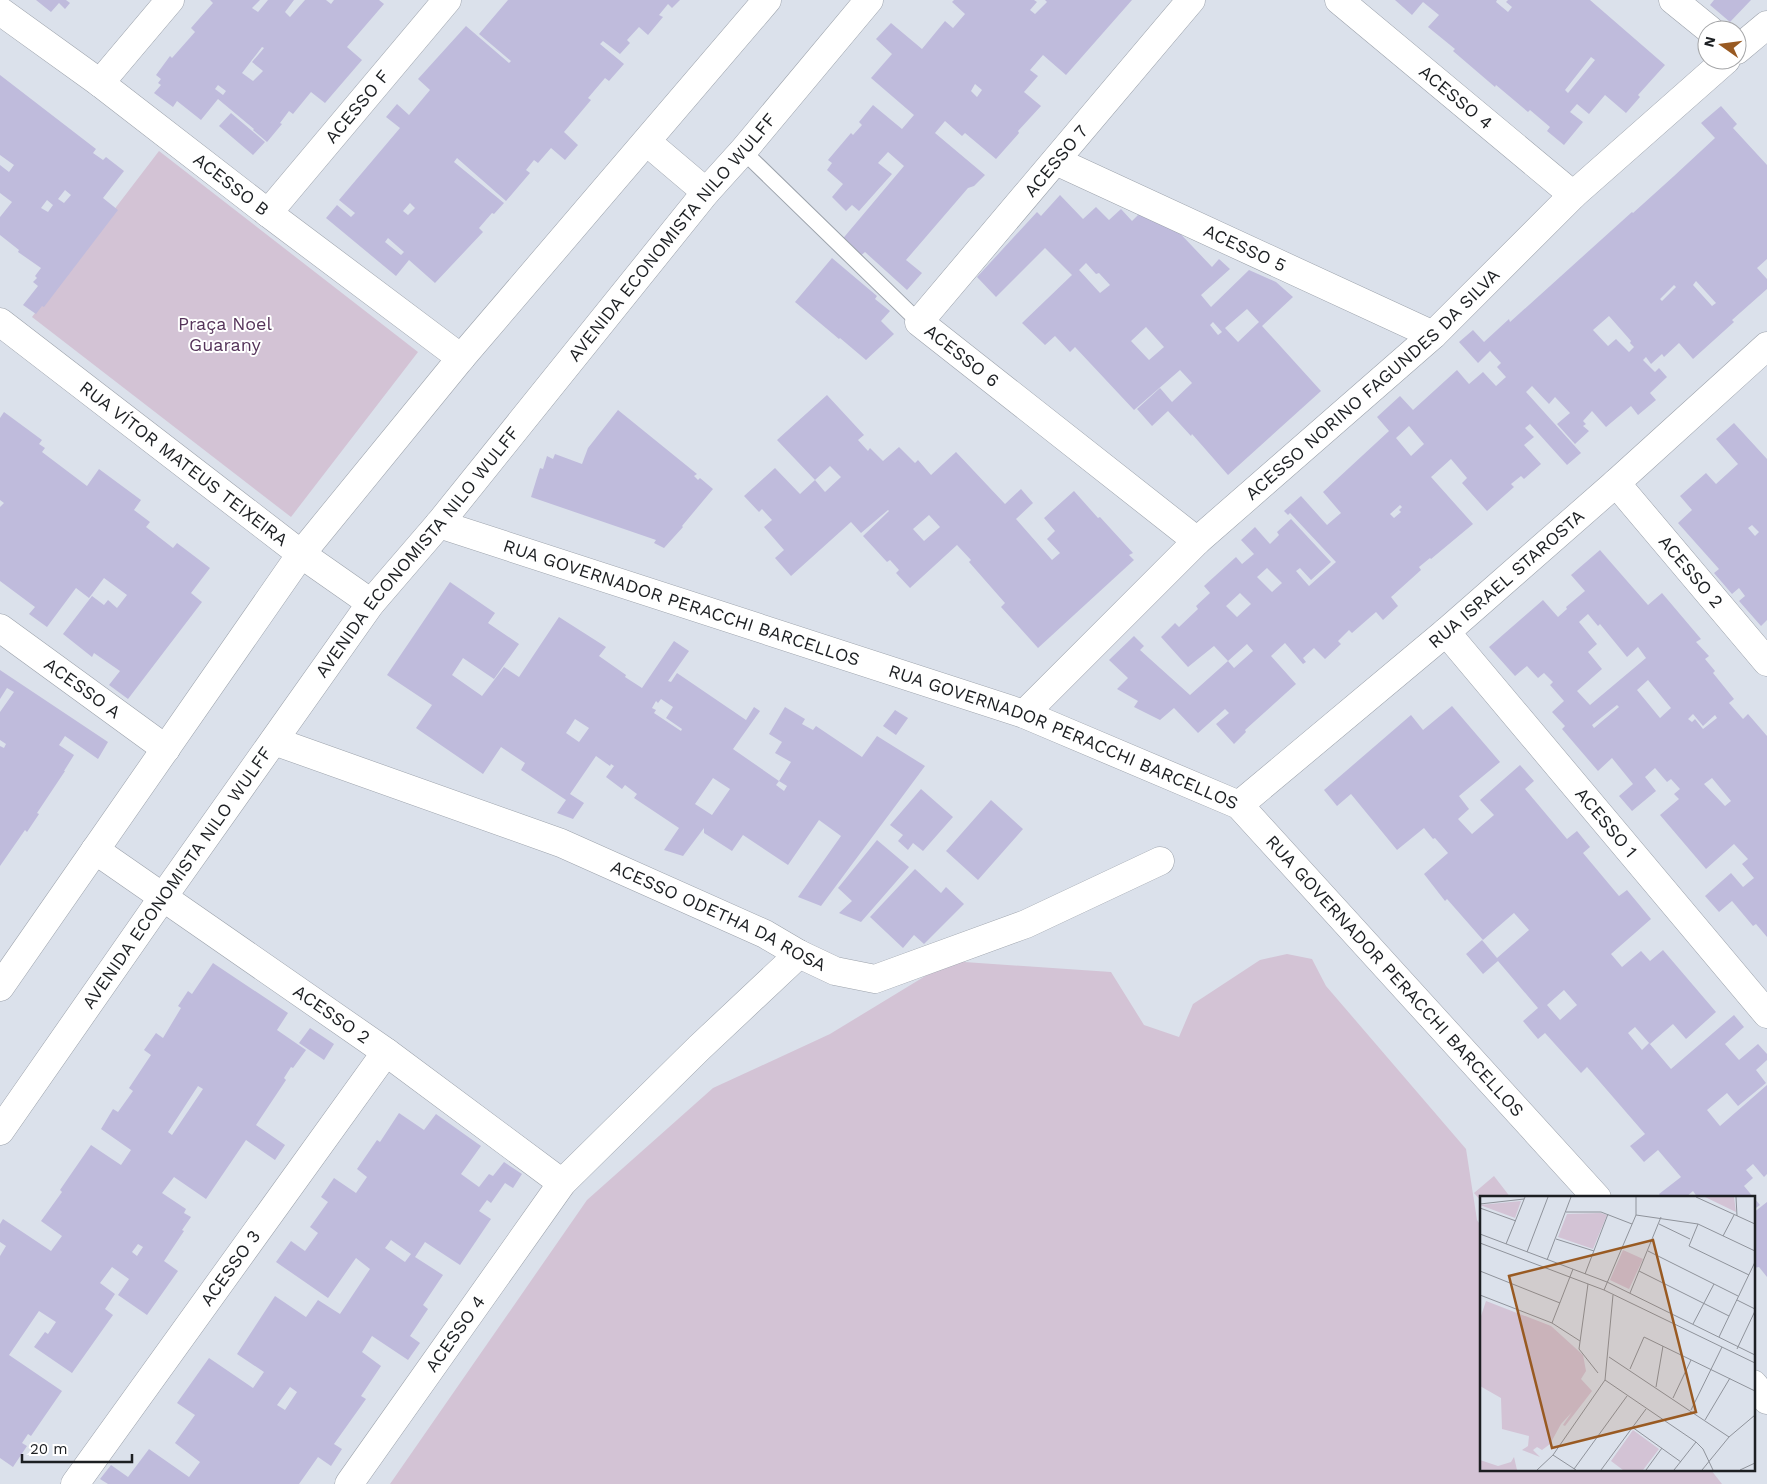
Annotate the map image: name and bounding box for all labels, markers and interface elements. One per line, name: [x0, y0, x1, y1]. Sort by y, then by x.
north arrow: [1697, 20, 1747, 70]
text: N: [1700, 35, 1718, 49]
street label: ACESSO 4: [1415, 60, 1497, 133]
street label: ACESSO F: [320, 65, 394, 147]
street label: AVENIDA ECONOMISTA NILO WULFF: [563, 109, 780, 365]
street label: ACESSO 7: [1019, 120, 1092, 201]
street label: ACESSO B: [189, 148, 273, 220]
street label: ACESSO 5: [1200, 220, 1290, 276]
street label: ACESSO NORINO FAGUNDES DA SILVA: [1241, 264, 1504, 504]
park label: Praça Noel Guarany: [178, 313, 272, 355]
street label: ACESSO 6: [921, 320, 1004, 391]
street label: RUA VÍTOR MATEUS TEIXEIRA: [76, 376, 292, 550]
street label: AVENIDA ECONOMISTA NILO WULFF: [311, 422, 523, 681]
street label: RUA ISRAEL STAROSTA: [1424, 505, 1588, 652]
street label: ACESSO 2: [1655, 531, 1728, 612]
street label: RUA GOVERNADOR PERACCHI BARCELLOS: [501, 535, 862, 670]
street label: ACESSO A: [40, 653, 125, 722]
street label: RUA GOVERNADOR PERACCHI BARCELLOS: [886, 660, 1242, 813]
street label: AVENIDA ECONOMISTA NILO WULFF: [77, 742, 276, 1013]
street label: ACESSO 1: [1571, 783, 1642, 861]
street label: RUA GOVERNADOR PERACCHI BARCELLOS: [1262, 831, 1529, 1121]
street label: ACESSO ODETHA DA ROSA: [608, 856, 830, 975]
street label: ACESSO 2: [290, 980, 374, 1048]
inset map: [1480, 1196, 1754, 1472]
street label: ACESSO 3: [196, 1226, 264, 1310]
street label: ACESSO 4: [421, 1291, 489, 1376]
scale bar: [22, 1432, 132, 1464]
text: 20 m: [30, 1440, 68, 1458]

